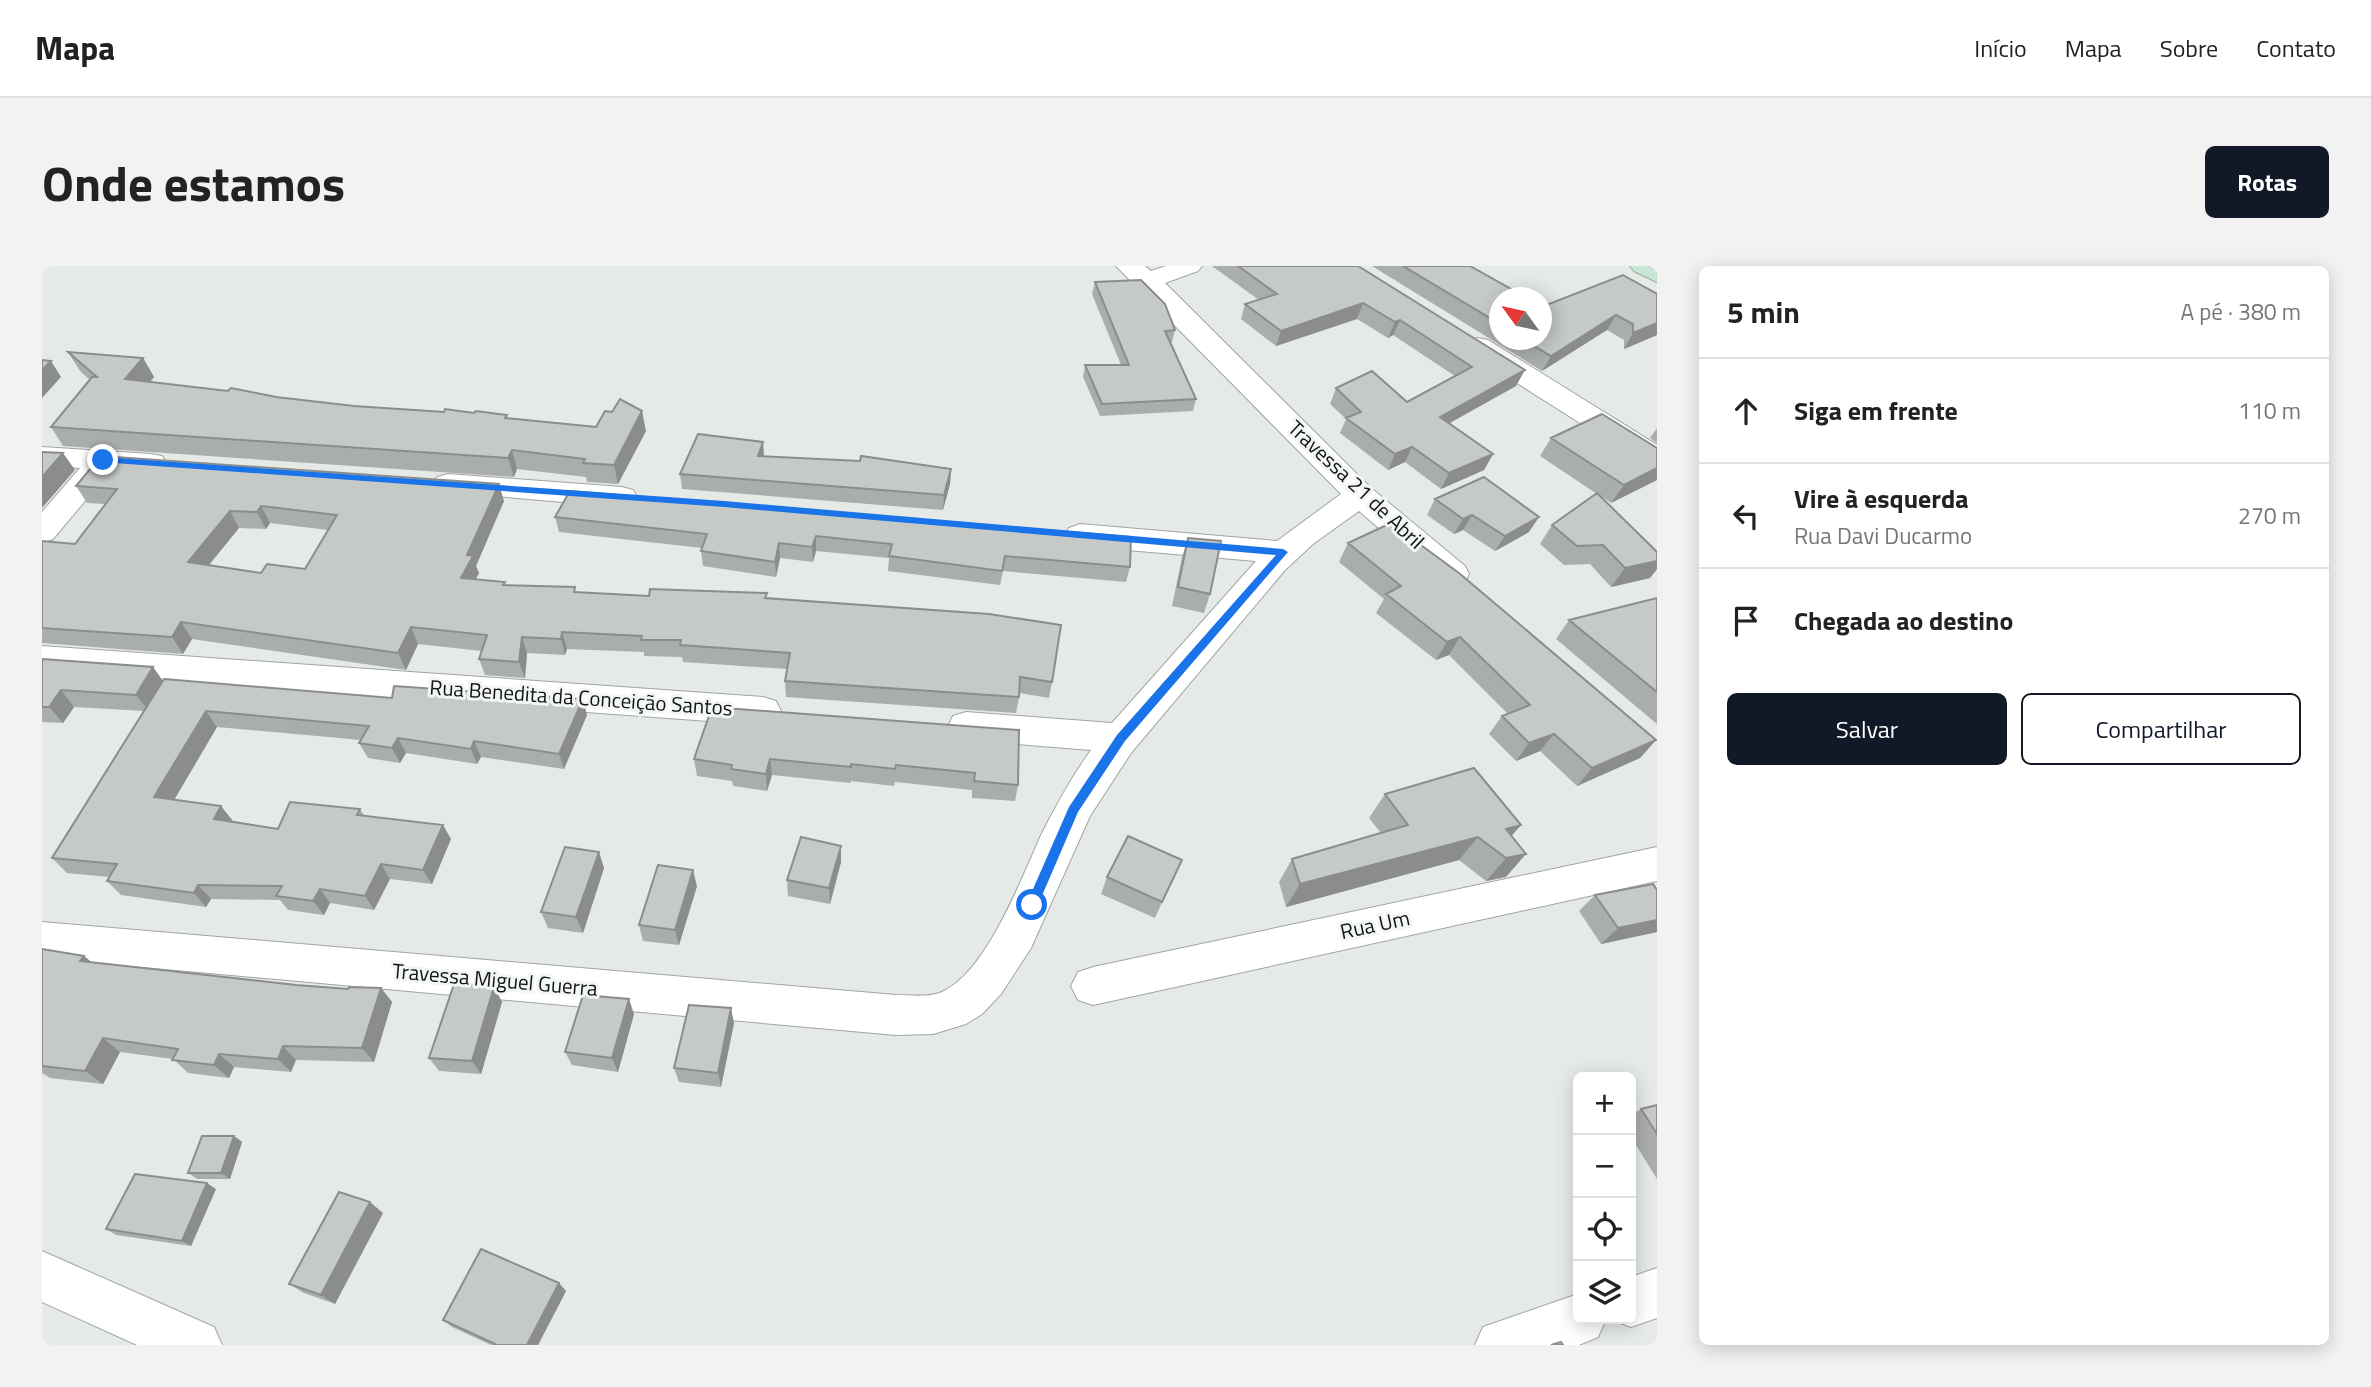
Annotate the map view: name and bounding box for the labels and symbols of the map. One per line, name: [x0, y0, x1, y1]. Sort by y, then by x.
north arrow: [1489, 287, 1552, 350]
street label: Travessa 21 de Abril: [1281, 412, 1432, 556]
route end: [87, 444, 118, 475]
street label: Rua Benedita da Conceição Santos: [429, 670, 734, 724]
route start: [1016, 889, 1047, 920]
street label: Rua Um: [1337, 901, 1412, 947]
street label: Travessa Miguel Guerra: [391, 954, 600, 1004]

